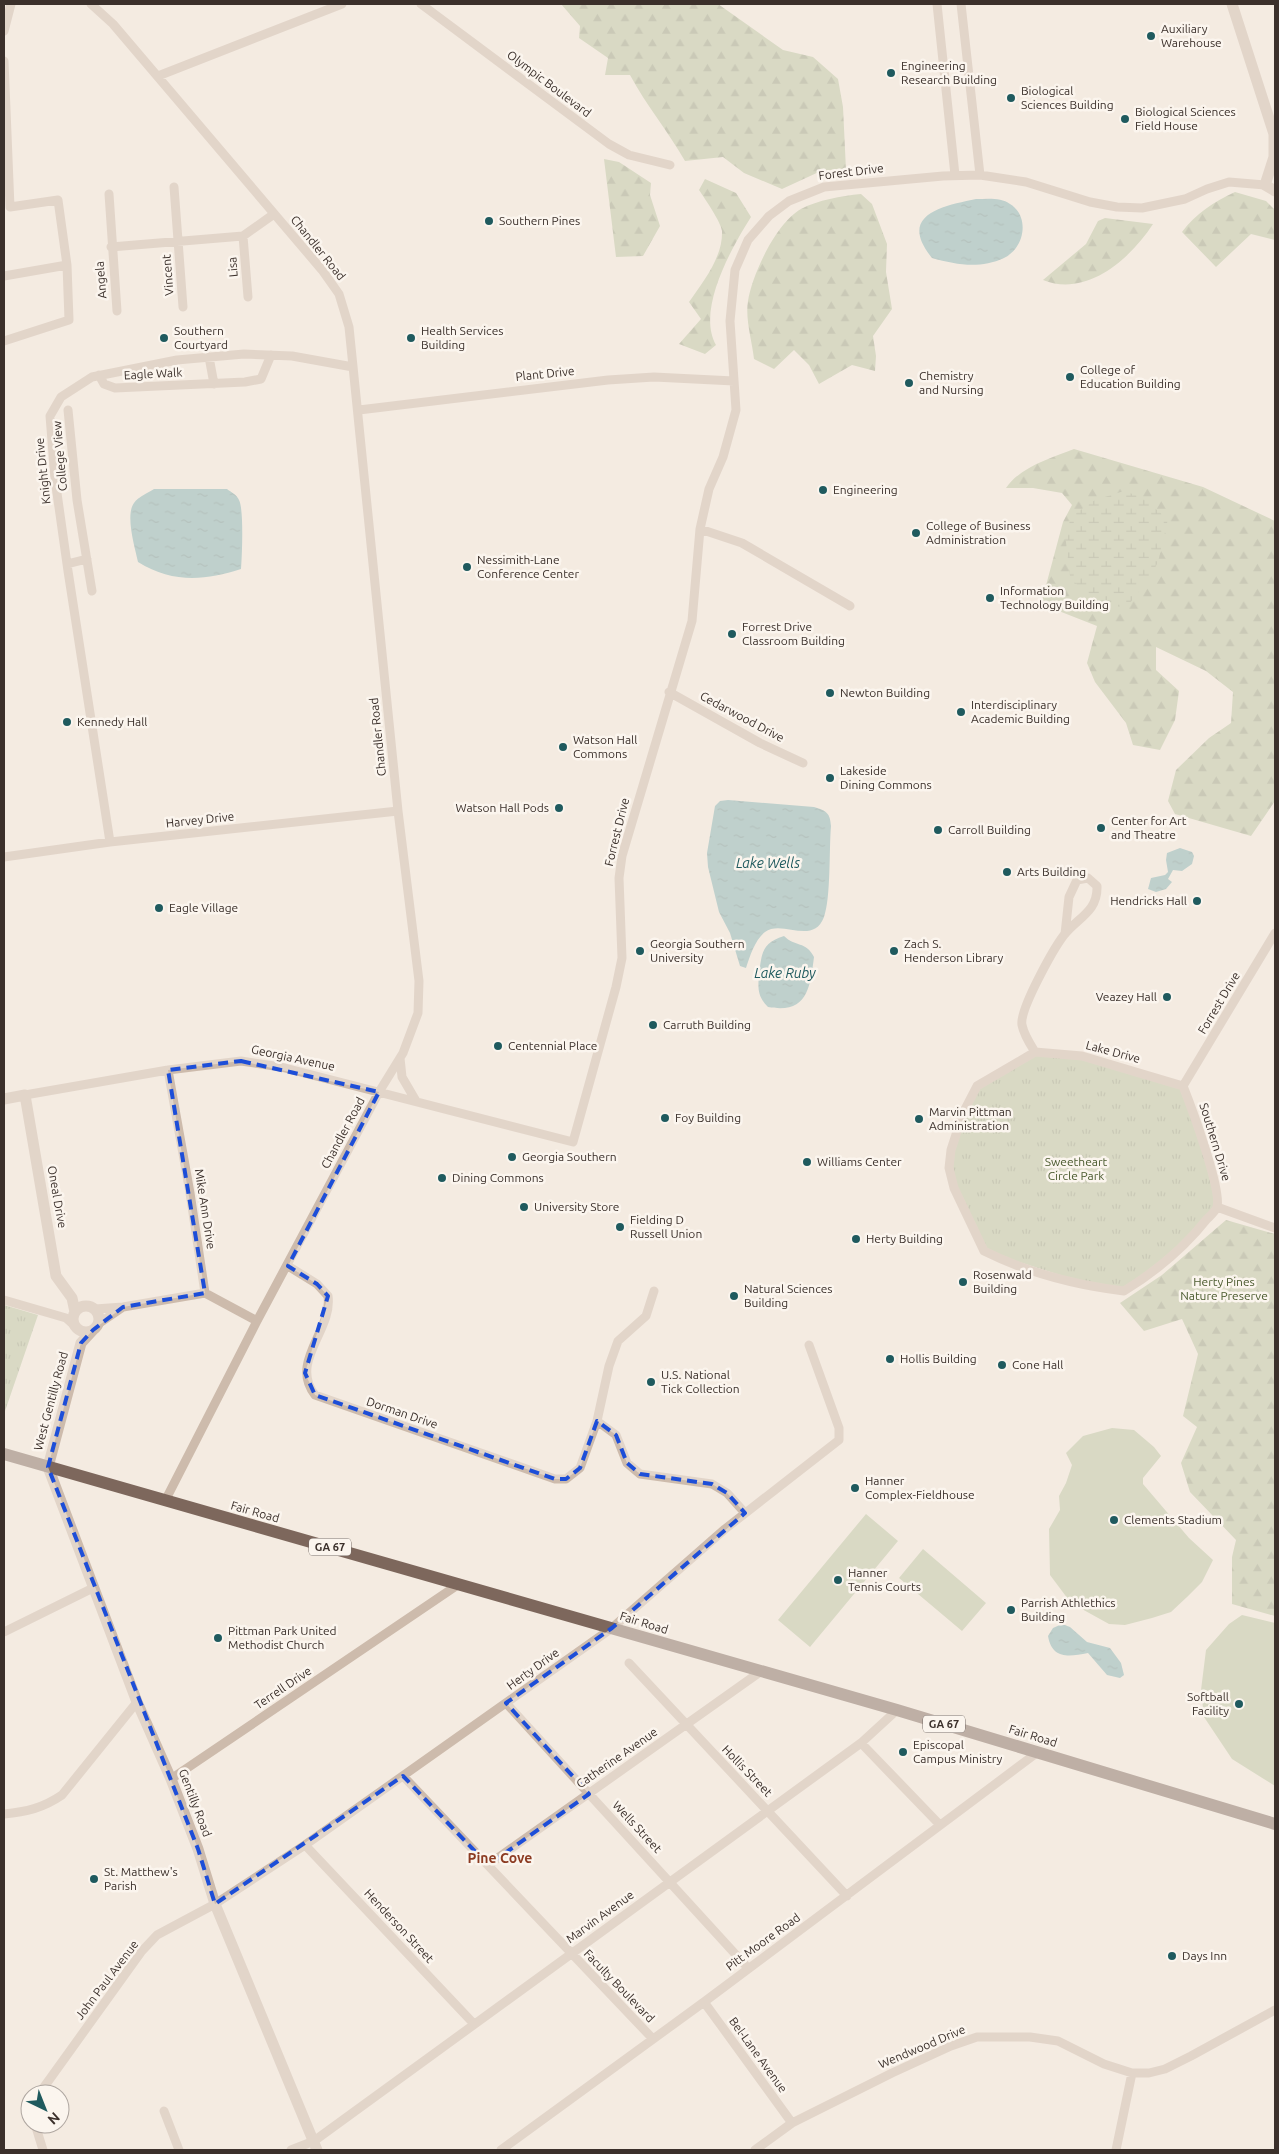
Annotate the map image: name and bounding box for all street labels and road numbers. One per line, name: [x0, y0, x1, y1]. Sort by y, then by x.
street label: Olympic Boulevard: [505, 48, 594, 119]
street label: Forest Drive: [818, 161, 884, 182]
street label: Chandler Road: [288, 213, 348, 282]
street label: Vincent: [160, 254, 175, 296]
street label: Lisa: [225, 256, 240, 278]
street label: Angela: [92, 261, 109, 299]
street label: Plant Drive: [515, 364, 575, 383]
street label: Eagle Walk: [123, 365, 183, 382]
street label: College View: [50, 420, 69, 492]
street label: Knight Drive: [33, 437, 52, 505]
street label: Cedarwood Drive: [698, 689, 787, 744]
street label: Chandler Road: [367, 697, 388, 777]
street label: Forrest Drive: [602, 796, 631, 867]
street label: Harvey Drive: [165, 809, 235, 830]
street label: Forrest Drive: [1195, 969, 1242, 1036]
street label: Lake Drive: [1084, 1038, 1142, 1065]
street label: Georgia Avenue: [250, 1042, 336, 1073]
street label: Chandler Road: [318, 1095, 367, 1171]
street label: Southern Drive: [1197, 1101, 1234, 1182]
street label: Oneal Drive: [46, 1165, 69, 1229]
street label: Mike Ann Drive: [193, 1168, 218, 1250]
street label: West Gentilly Road: [31, 1350, 70, 1452]
street label: Dorman Drive: [365, 1394, 440, 1431]
street label: Fair Road: [229, 1498, 281, 1525]
road number: GA 67: [309, 1538, 351, 1555]
street label: Fair Road: [618, 1609, 670, 1636]
street label: Herty Drive: [504, 1645, 561, 1692]
street label: Terrell Drive: [252, 1664, 314, 1711]
road number: GA 67: [923, 1716, 965, 1732]
street label: Fair Road: [1007, 1722, 1059, 1749]
street label: Catherine Avenue: [574, 1725, 660, 1790]
street label: Hollis Street: [720, 1742, 775, 1799]
street label: Gentilly Road: [177, 1767, 214, 1839]
street label: Wells Street: [610, 1798, 665, 1855]
street label: Henderson Street: [362, 1886, 437, 1965]
street label: Marvin Avenue: [563, 1888, 636, 1945]
street label: Pitt Moore Road: [723, 1910, 802, 1973]
street label: John Paul Avenue: [73, 1938, 141, 2022]
street label: Faculty Boulevard: [581, 1947, 657, 2025]
street label: Bel-Lane Avenue: [727, 2015, 790, 2095]
street label: Wendwood Drive: [877, 2022, 967, 2071]

